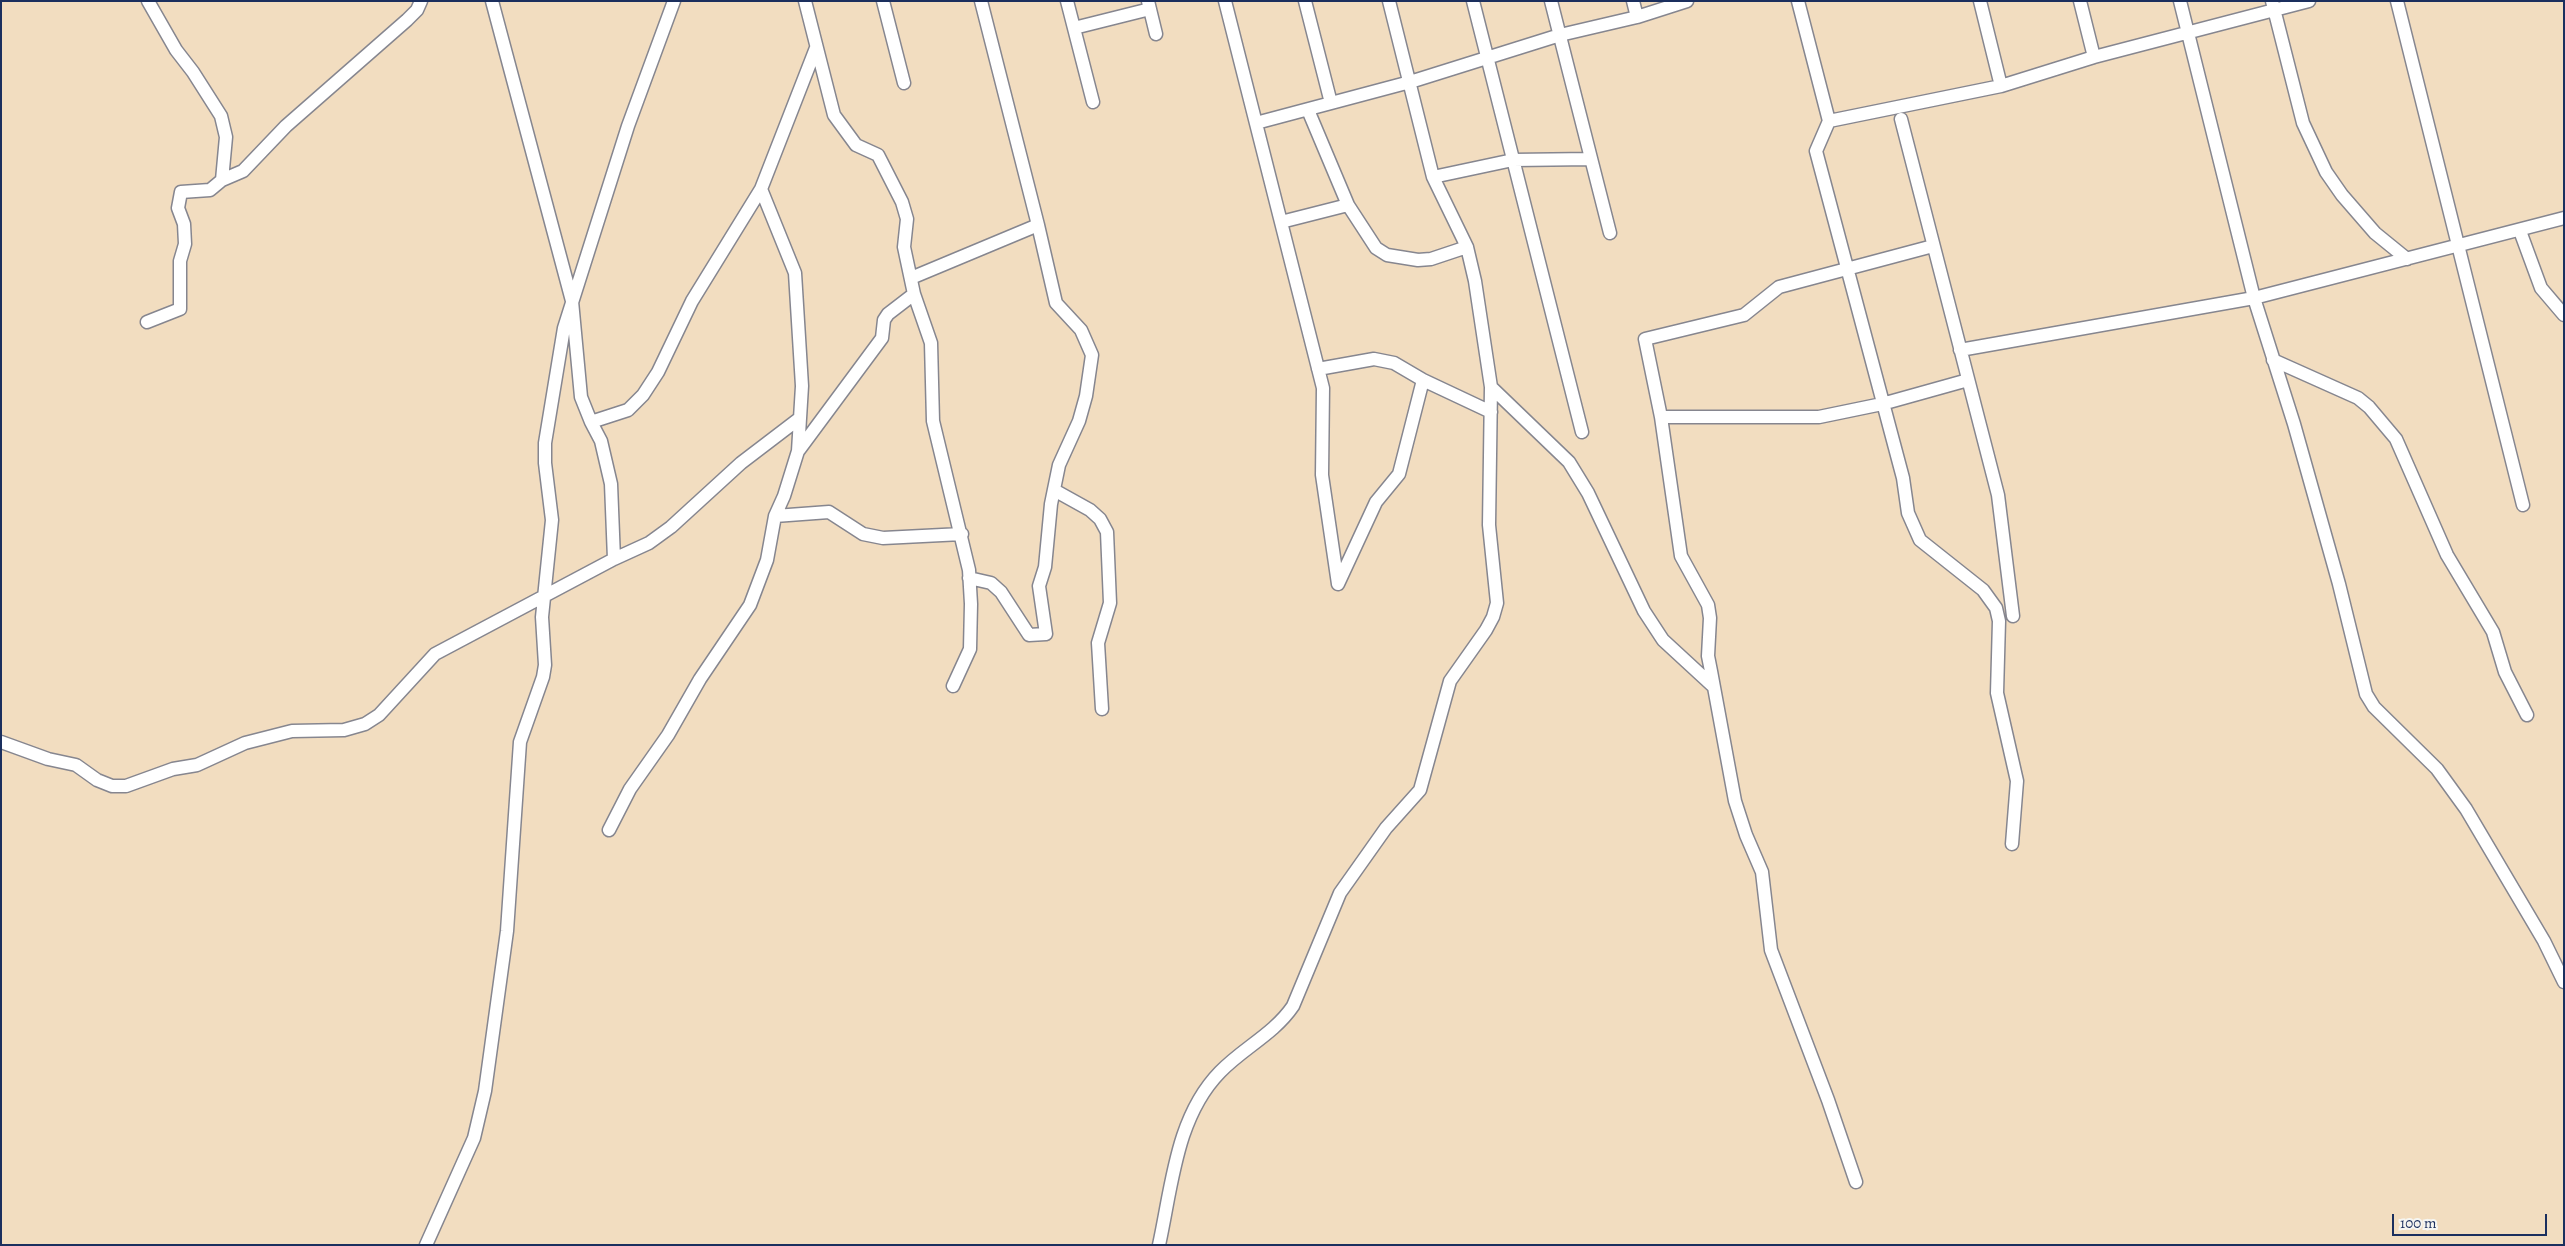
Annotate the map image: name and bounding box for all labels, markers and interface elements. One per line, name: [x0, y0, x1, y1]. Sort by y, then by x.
scale bar: [2395, 1204, 2550, 1236]
text: 100 m: [2400, 1213, 2437, 1233]

